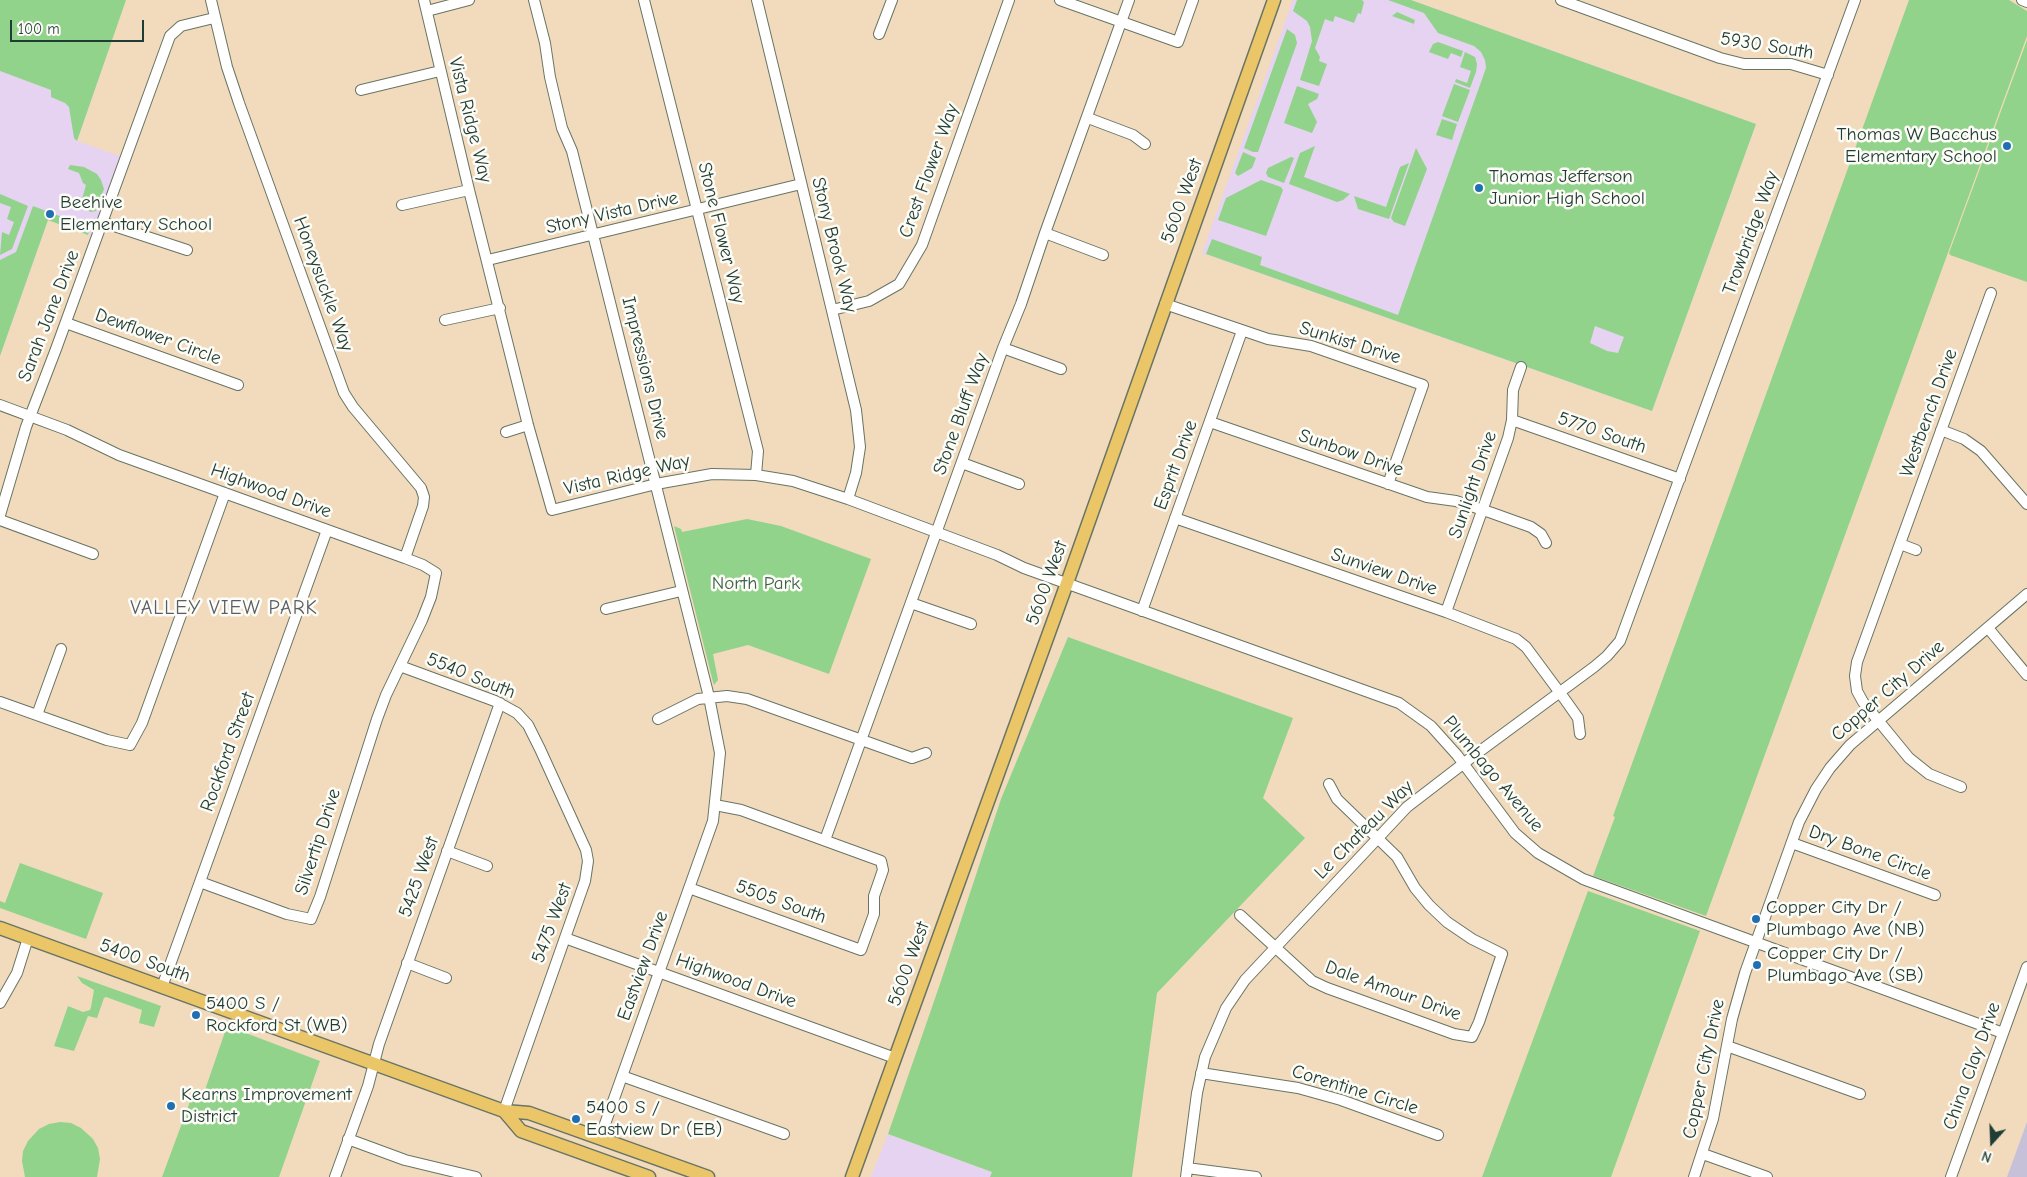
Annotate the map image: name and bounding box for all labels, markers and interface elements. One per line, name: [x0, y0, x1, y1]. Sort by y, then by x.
scale bar: [12, 10, 146, 42]
text: 100 m: [18, 20, 60, 38]
street label: 5930 South: [1719, 27, 1815, 65]
street label: Vista Ridge Way: [443, 55, 497, 185]
street label: Crest Flower Way: [894, 101, 964, 241]
place label: Thomas W Bacchus Elementary School: [1837, 124, 1997, 168]
marker: Thomas W Bacchus Elementary School: [2001, 140, 2013, 152]
street label: 5600 West: [1156, 156, 1208, 246]
street label: Stone Flower Way: [692, 160, 750, 306]
place label: Thomas Jefferson Junior High School: [1489, 166, 1645, 210]
street label: Trowbridge Way: [1718, 168, 1784, 298]
street label: Stony Brook Way: [806, 175, 862, 315]
marker: Thomas Jefferson Junior High School: [1473, 182, 1485, 194]
street label: Stony Vista Drive: [544, 187, 680, 239]
place label: Beehive Elementary School: [60, 192, 212, 236]
marker: Beehive Elementary School: [44, 208, 56, 220]
street label: Honeysuckle Way: [288, 213, 358, 355]
street label: Sarah Jane Drive: [13, 247, 85, 385]
street label: Impressions Drive: [616, 295, 674, 441]
street label: Dewflower Circle: [92, 304, 224, 370]
street label: Sunkist Drive: [1297, 317, 1403, 369]
street label: Westbench Drive: [1895, 346, 1963, 480]
street label: Stone Bluff Way: [928, 350, 994, 478]
street label: 5770 South: [1555, 407, 1649, 459]
street label: Esprit Drive: [1149, 417, 1203, 513]
street label: Sunbow Drive: [1296, 424, 1406, 482]
street label: Sunlight Drive: [1444, 428, 1502, 542]
street label: Vista Ridge Way: [562, 449, 692, 501]
street label: Highwood Drive: [208, 459, 334, 523]
street label: 5600 West: [1021, 538, 1073, 628]
street label: Sunview Drive: [1328, 543, 1440, 601]
park label: North Park: [712, 573, 800, 595]
district label: VALLEY VIEW PARK: [128, 596, 320, 620]
street label: Copper City Drive: [1827, 636, 1949, 746]
street label: 5540 South: [423, 648, 519, 704]
street label: Rockford Street: [196, 689, 260, 815]
street label: Plumbago Avenue: [1438, 711, 1548, 837]
street label: Le Chateau Way: [1310, 776, 1418, 884]
street label: Silvertip Drive: [290, 786, 346, 898]
street label: Dry Bone Circle: [1806, 820, 1934, 886]
street label: 5425 West: [394, 834, 444, 920]
street label: 5505 South: [733, 875, 829, 929]
street label: 5475 West: [527, 880, 577, 966]
place label: Copper City Dr / Plumbago Ave (NB): [1766, 897, 1925, 941]
street label: Eastview Drive: [613, 908, 673, 1024]
marker: Copper City Dr / Plumbago Ave (NB): [1750, 913, 1762, 925]
street label: 5600 West: [883, 919, 935, 1009]
street label: 5400 South: [97, 934, 193, 988]
place label: Copper City Dr / Plumbago Ave (SB): [1767, 943, 1924, 987]
street label: Highwood Drive: [673, 949, 799, 1013]
street label: Dale Amour Drive: [1322, 956, 1464, 1026]
marker: Copper City Dr / Plumbago Ave (SB): [1751, 959, 1763, 971]
place label: 5400 S / Rockford St (WB): [206, 993, 348, 1037]
street label: Copper City Drive: [1678, 997, 1730, 1141]
street label: China Clay Drive: [1938, 999, 2006, 1133]
marker: 5400 S / Rockford St (WB): [190, 1009, 202, 1021]
street label: Corentine Circle: [1289, 1060, 1421, 1120]
place label: Kearns Improvement District: [181, 1084, 352, 1128]
place label: 5400 S / Eastview Dr (EB): [586, 1097, 722, 1141]
marker: Kearns Improvement District: [165, 1100, 177, 1112]
marker: 5400 S / Eastview Dr (EB): [570, 1113, 582, 1125]
north arrow: [1967, 1117, 2017, 1167]
text: N: [1980, 1147, 1994, 1166]

